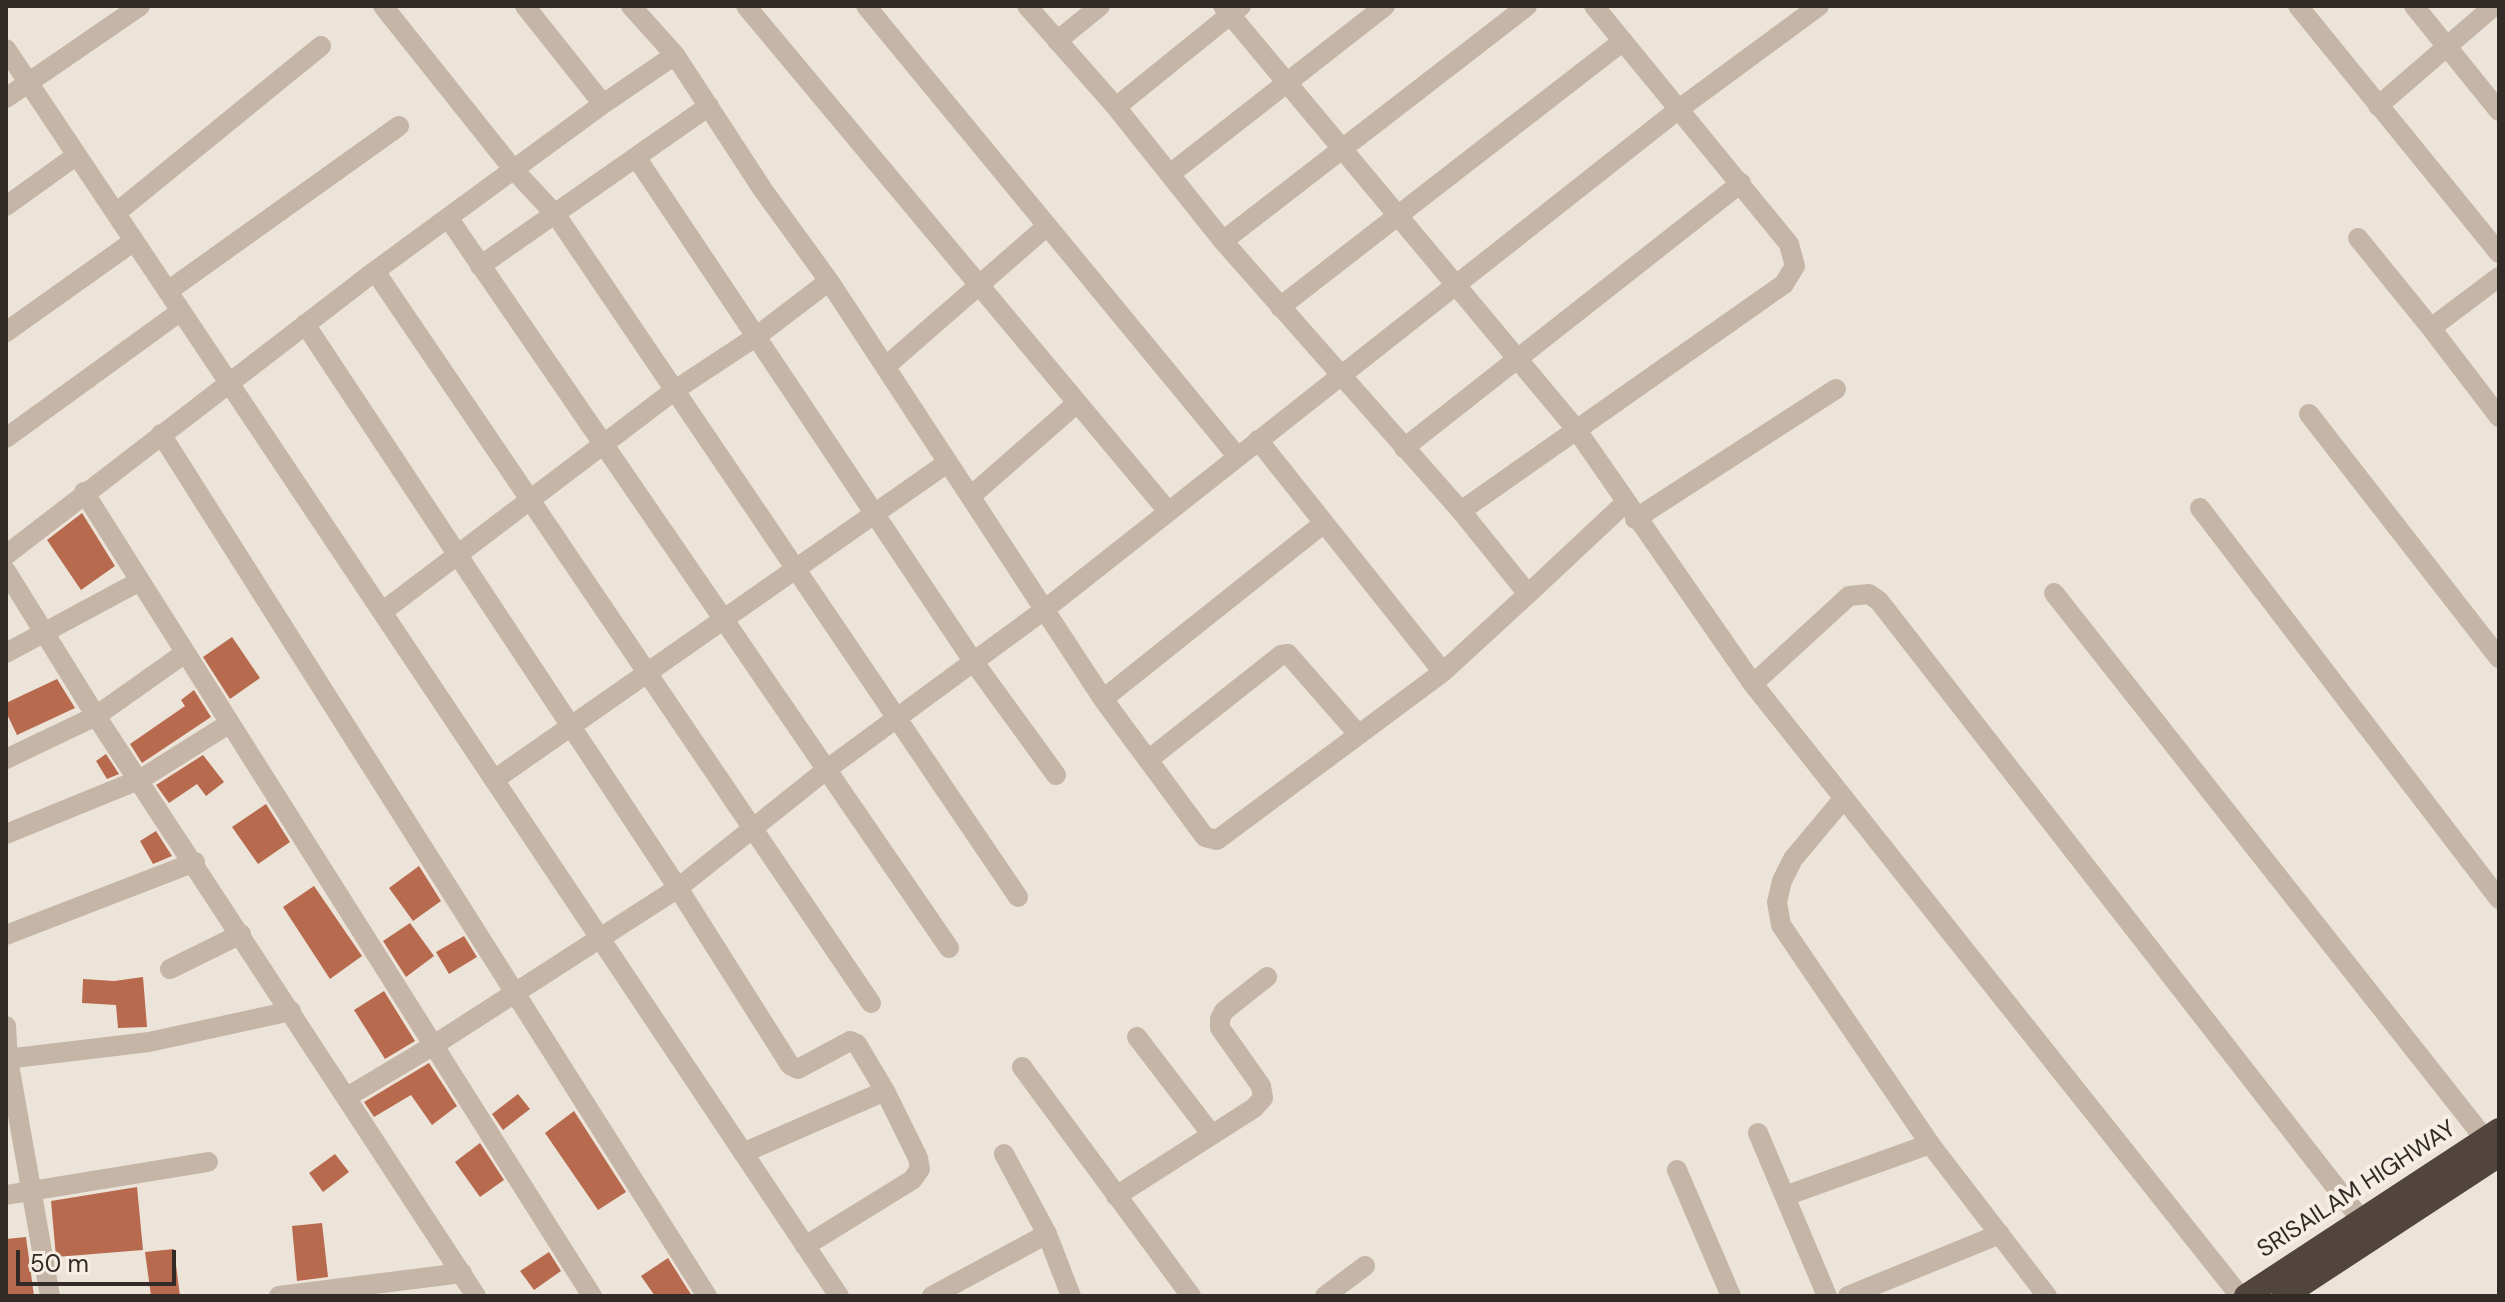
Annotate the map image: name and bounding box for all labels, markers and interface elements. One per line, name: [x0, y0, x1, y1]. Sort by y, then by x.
street label: SRISAILAM HIGHWAY: [2252, 1115, 2462, 1265]
scale bar: [20, 1234, 180, 1284]
text: 50 m: [30, 1248, 89, 1279]

